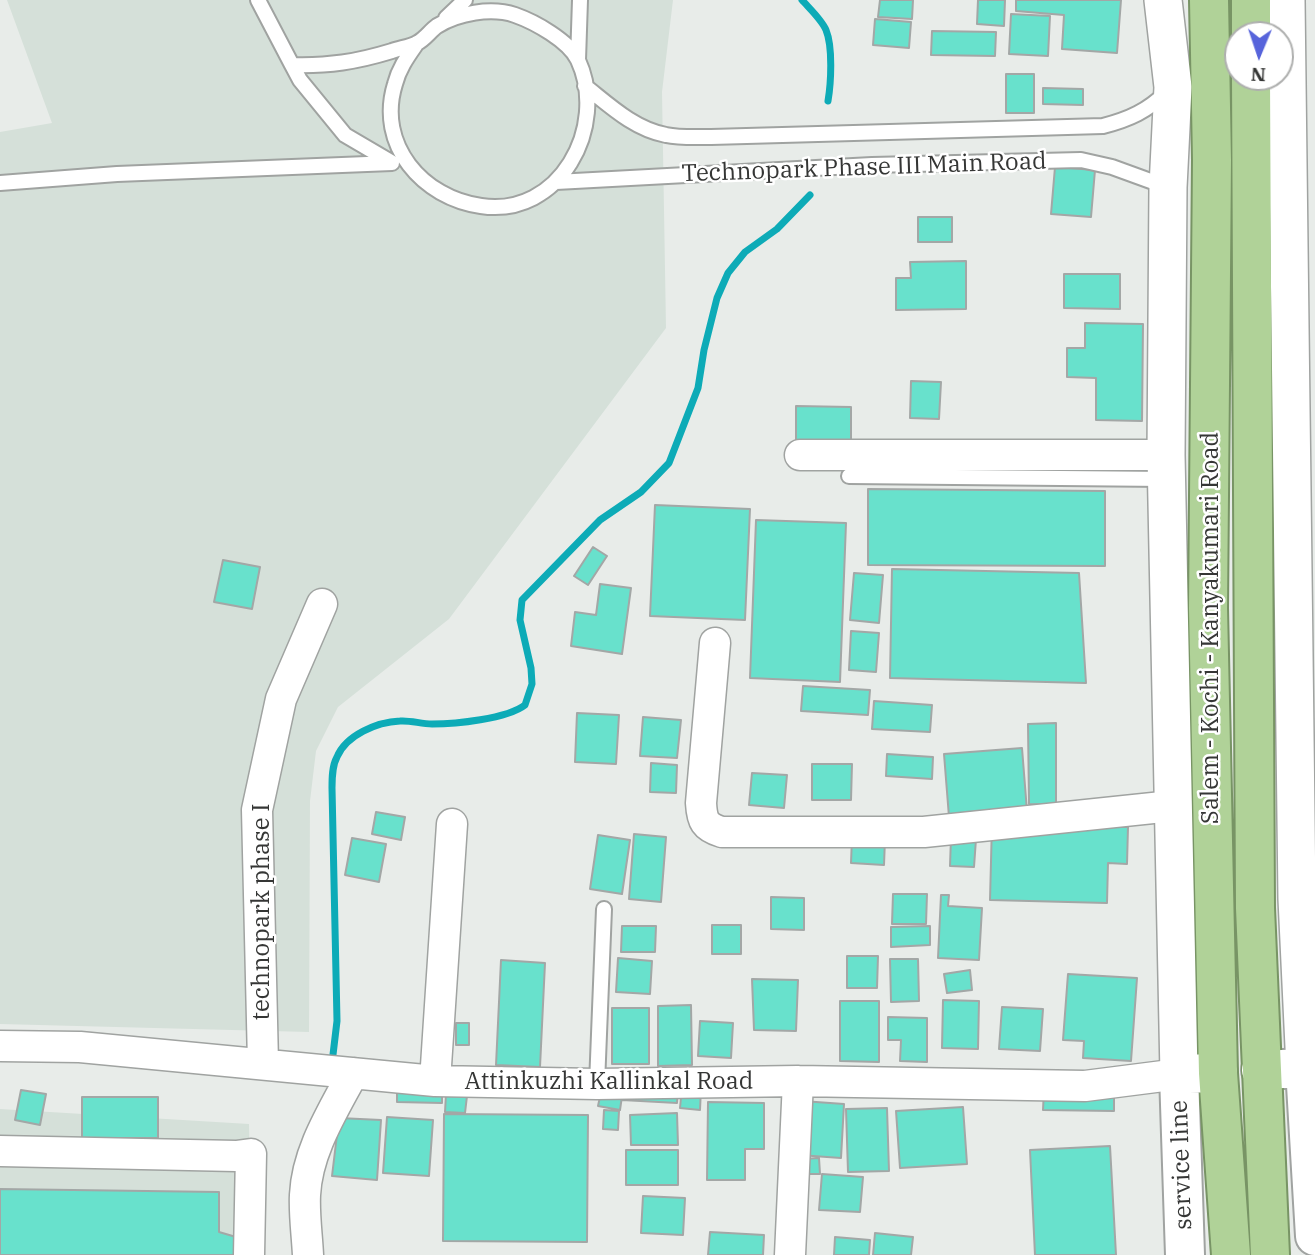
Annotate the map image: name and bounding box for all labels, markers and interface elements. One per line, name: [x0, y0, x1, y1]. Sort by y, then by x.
north arrow: [1224, 21, 1294, 91]
text: N: [1250, 63, 1266, 87]
street label: Technopark Phase III Main Road: [681, 147, 1047, 189]
street label: Salem - Kochi - Kanyakumari Road: [1197, 432, 1225, 824]
street label: technopark phase I: [248, 803, 276, 1021]
street label: Attinkuzhi Kallinkal Road: [465, 1068, 753, 1096]
street label: service line: [1165, 1100, 1199, 1230]

